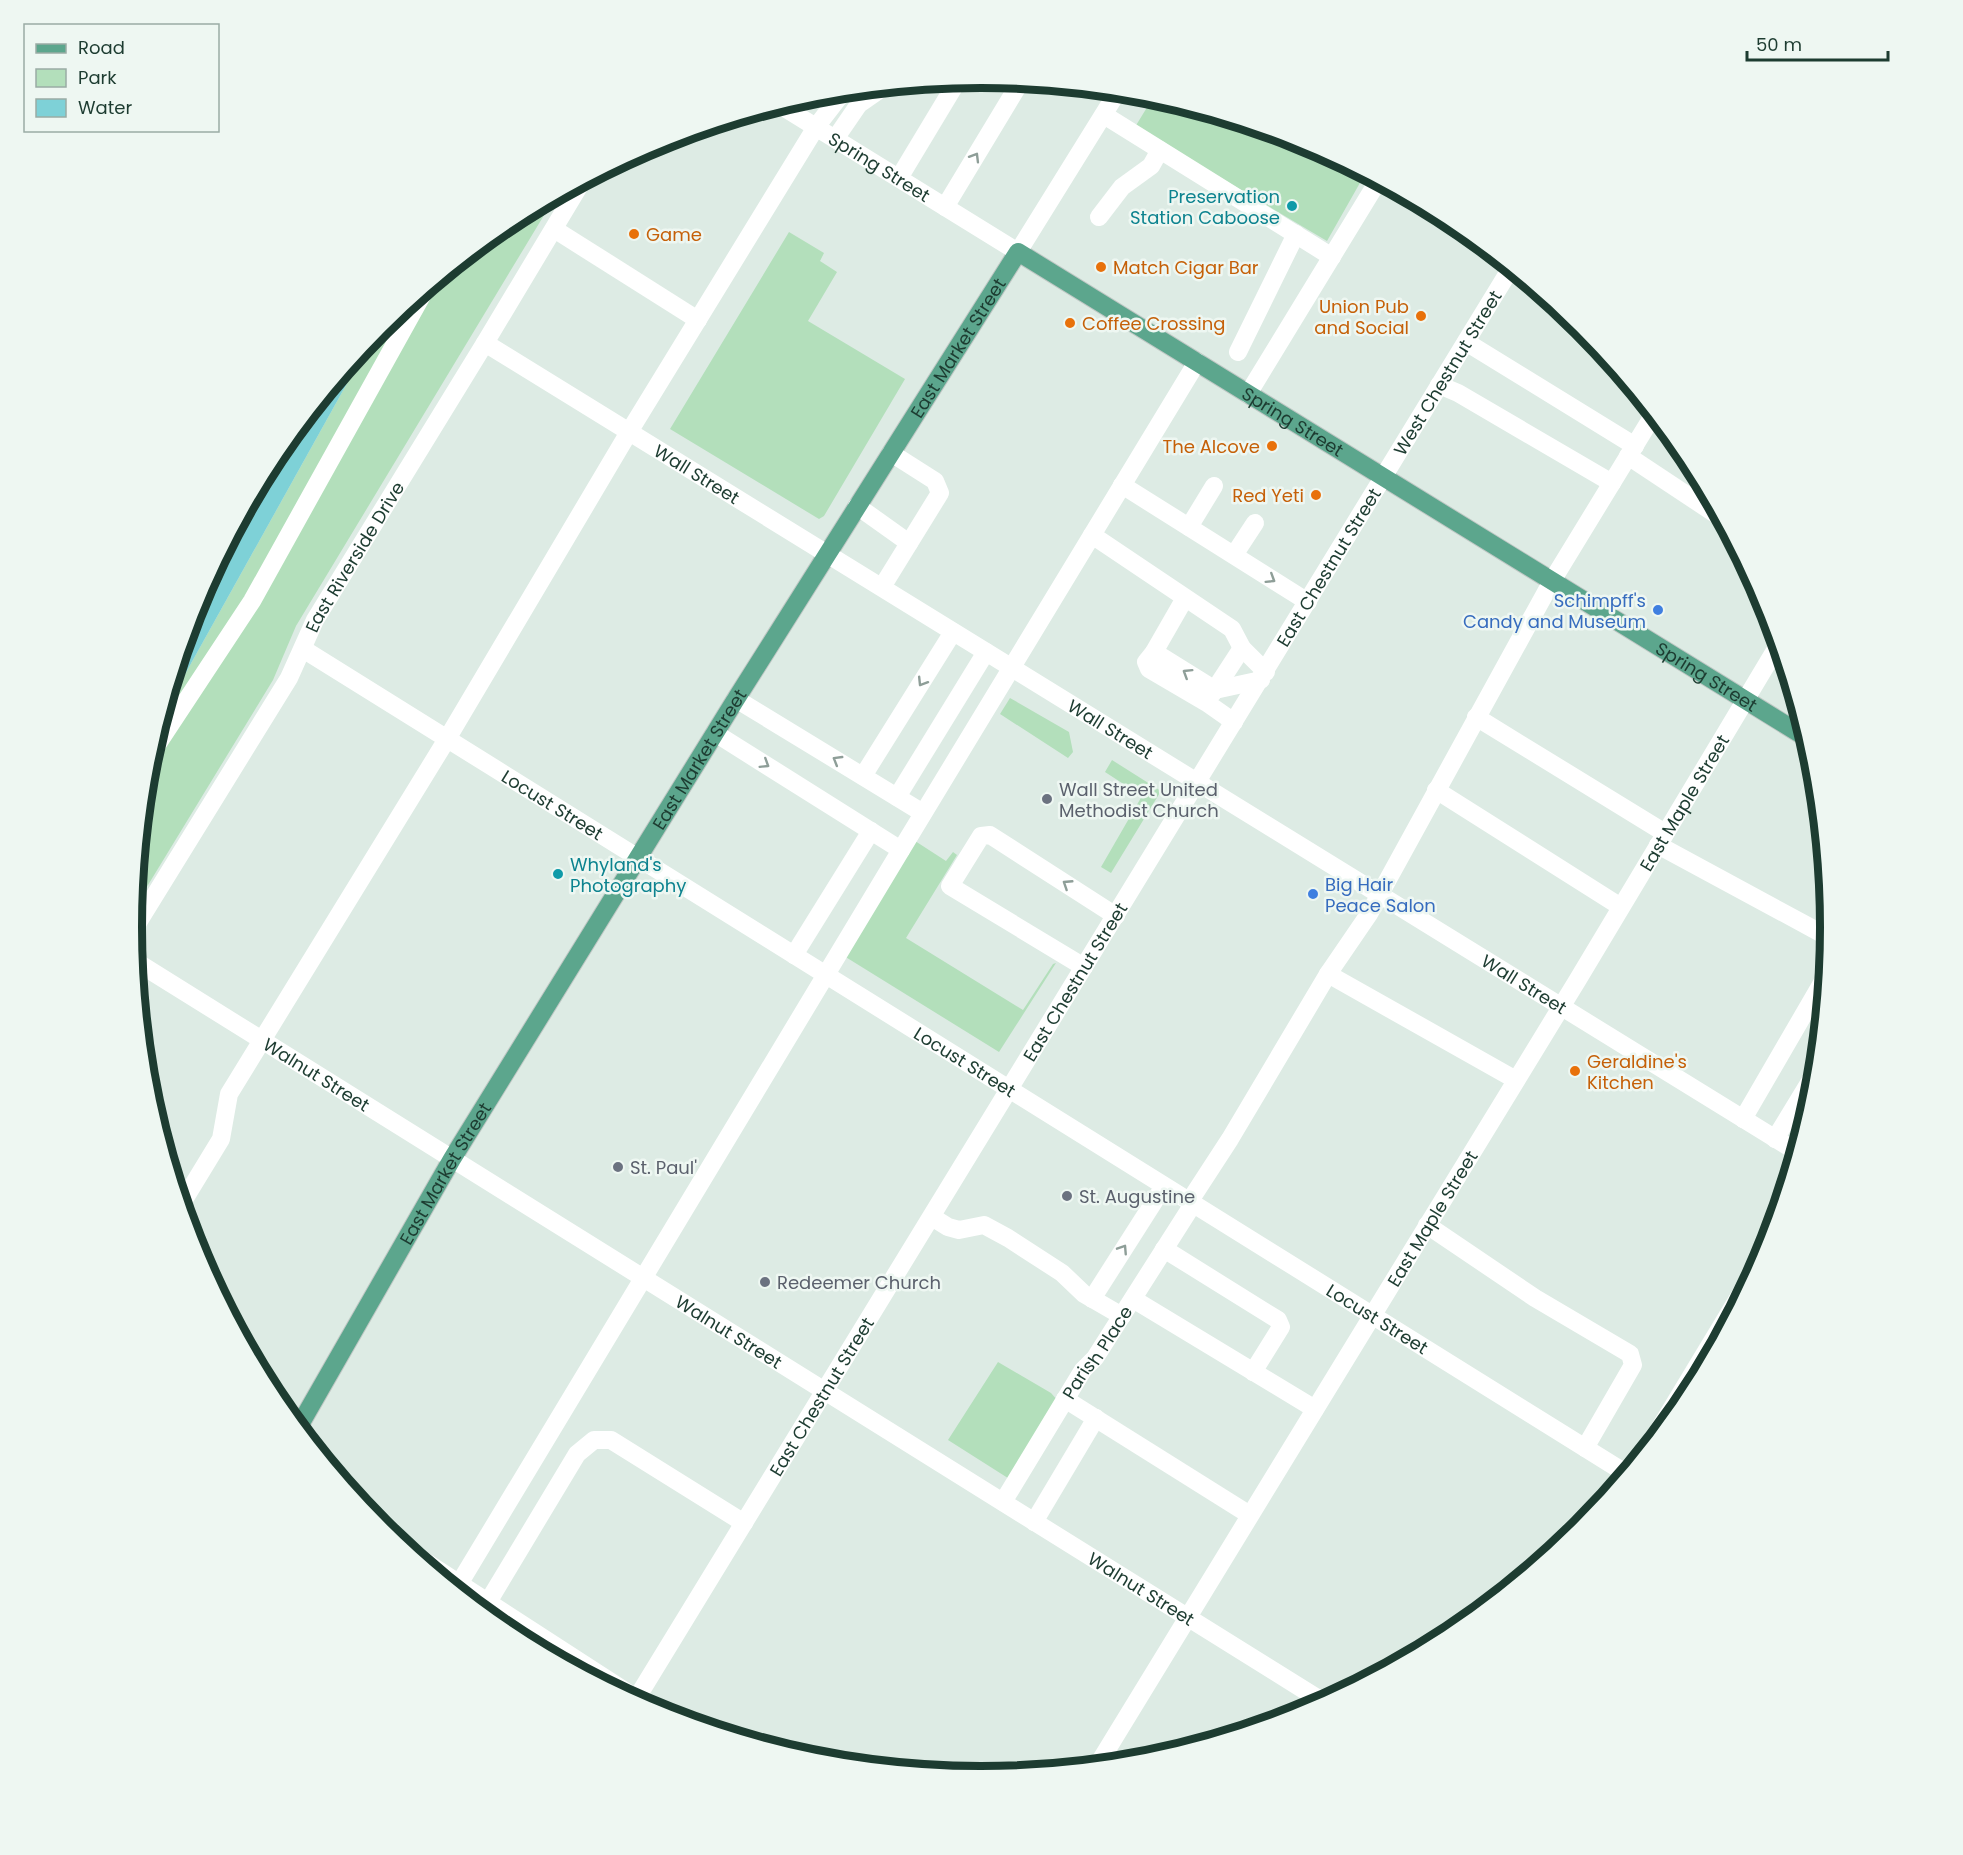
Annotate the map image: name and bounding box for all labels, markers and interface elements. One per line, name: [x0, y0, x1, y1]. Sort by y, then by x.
legend: [24, 24, 219, 132]
scale bar: [1747, 24, 1888, 62]
text: 50 m: [1756, 32, 1802, 57]
text: Road: [78, 35, 125, 60]
text: Park: [78, 65, 117, 90]
text: Water: [78, 95, 132, 120]
street label: Spring Street: [824, 126, 935, 207]
one-way arrow: [968, 153, 980, 163]
place label: Preservation Station Caboose: [1130, 184, 1280, 230]
marker: Preservation Station Caboose: [1285, 199, 1299, 213]
place label: Game: [646, 222, 702, 247]
marker: Game: [627, 227, 641, 241]
place label: Match Cigar Bar: [1113, 255, 1259, 280]
marker: Match Cigar Bar: [1094, 260, 1108, 274]
street label: East Market Street: [904, 273, 1011, 422]
street label: West Chestnut Street: [1387, 285, 1507, 460]
place label: Union Pub and Social: [1314, 294, 1409, 340]
marker: Union Pub and Social: [1414, 309, 1428, 323]
place label: Coffee Crossing: [1082, 311, 1225, 336]
marker: Coffee Crossing: [1063, 316, 1077, 330]
street label: Spring Street: [1237, 381, 1349, 462]
place label: The Alcove: [1163, 434, 1260, 459]
street label: Wall Street: [649, 438, 744, 510]
marker: The Alcove: [1265, 439, 1279, 453]
street label: East Riverside Drive: [299, 476, 410, 636]
place label: Red Yeti: [1232, 483, 1304, 508]
street label: East Chestnut Street: [1270, 483, 1386, 651]
marker: Red Yeti: [1309, 488, 1323, 502]
one-way arrow: [1265, 571, 1275, 583]
place label: Schimpff's Candy and Museum: [1463, 588, 1646, 634]
marker: Schimpff's Candy and Museum: [1651, 603, 1665, 617]
street label: Spring Street: [1651, 635, 1762, 717]
one-way arrow: [1183, 669, 1194, 680]
one-way arrow: [919, 675, 930, 686]
street label: East Market Street: [646, 684, 752, 834]
street label: Wall Street: [1063, 693, 1158, 765]
street label: East Maple Street: [1633, 730, 1734, 876]
one-way arrow: [833, 756, 843, 768]
one-way arrow: [758, 757, 769, 768]
street label: Locust Street: [497, 763, 608, 846]
place label: Wall Street United Methodist Church: [1059, 777, 1219, 823]
marker: Wall Street United Methodist Church: [1040, 792, 1054, 806]
place label: Whyland's Photography: [570, 852, 686, 898]
marker: Whyland's Photography: [551, 867, 565, 881]
place label: Big Hair Peace Salon: [1325, 872, 1436, 918]
one-way arrow: [1063, 880, 1073, 892]
marker: Big Hair Peace Salon: [1306, 887, 1320, 901]
street label: East Chestnut Street: [1017, 898, 1133, 1066]
street label: Wall Street: [1477, 948, 1572, 1020]
street label: Locust Street: [909, 1020, 1021, 1103]
street label: Walnut Street: [258, 1032, 375, 1117]
place label: Geraldine's Kitchen: [1587, 1049, 1687, 1095]
marker: Geraldine's Kitchen: [1568, 1064, 1582, 1078]
street label: East Market Street: [393, 1097, 497, 1249]
street label: East Maple Street: [1381, 1146, 1483, 1291]
place label: St. Paul': [630, 1155, 697, 1180]
marker: St. Paul': [611, 1160, 625, 1174]
place label: St. Augustine: [1079, 1184, 1195, 1209]
marker: St. Augustine: [1060, 1189, 1074, 1203]
one-way arrow: [1116, 1245, 1127, 1256]
place label: Redeemer Church: [777, 1270, 941, 1295]
marker: Redeemer Church: [758, 1275, 772, 1289]
street label: Locust Street: [1322, 1277, 1433, 1360]
street label: Walnut Street: [671, 1289, 787, 1374]
street label: Parish Place: [1056, 1301, 1138, 1404]
street label: East Chestnut Street: [763, 1312, 879, 1481]
street label: Walnut Street: [1083, 1546, 1200, 1631]

